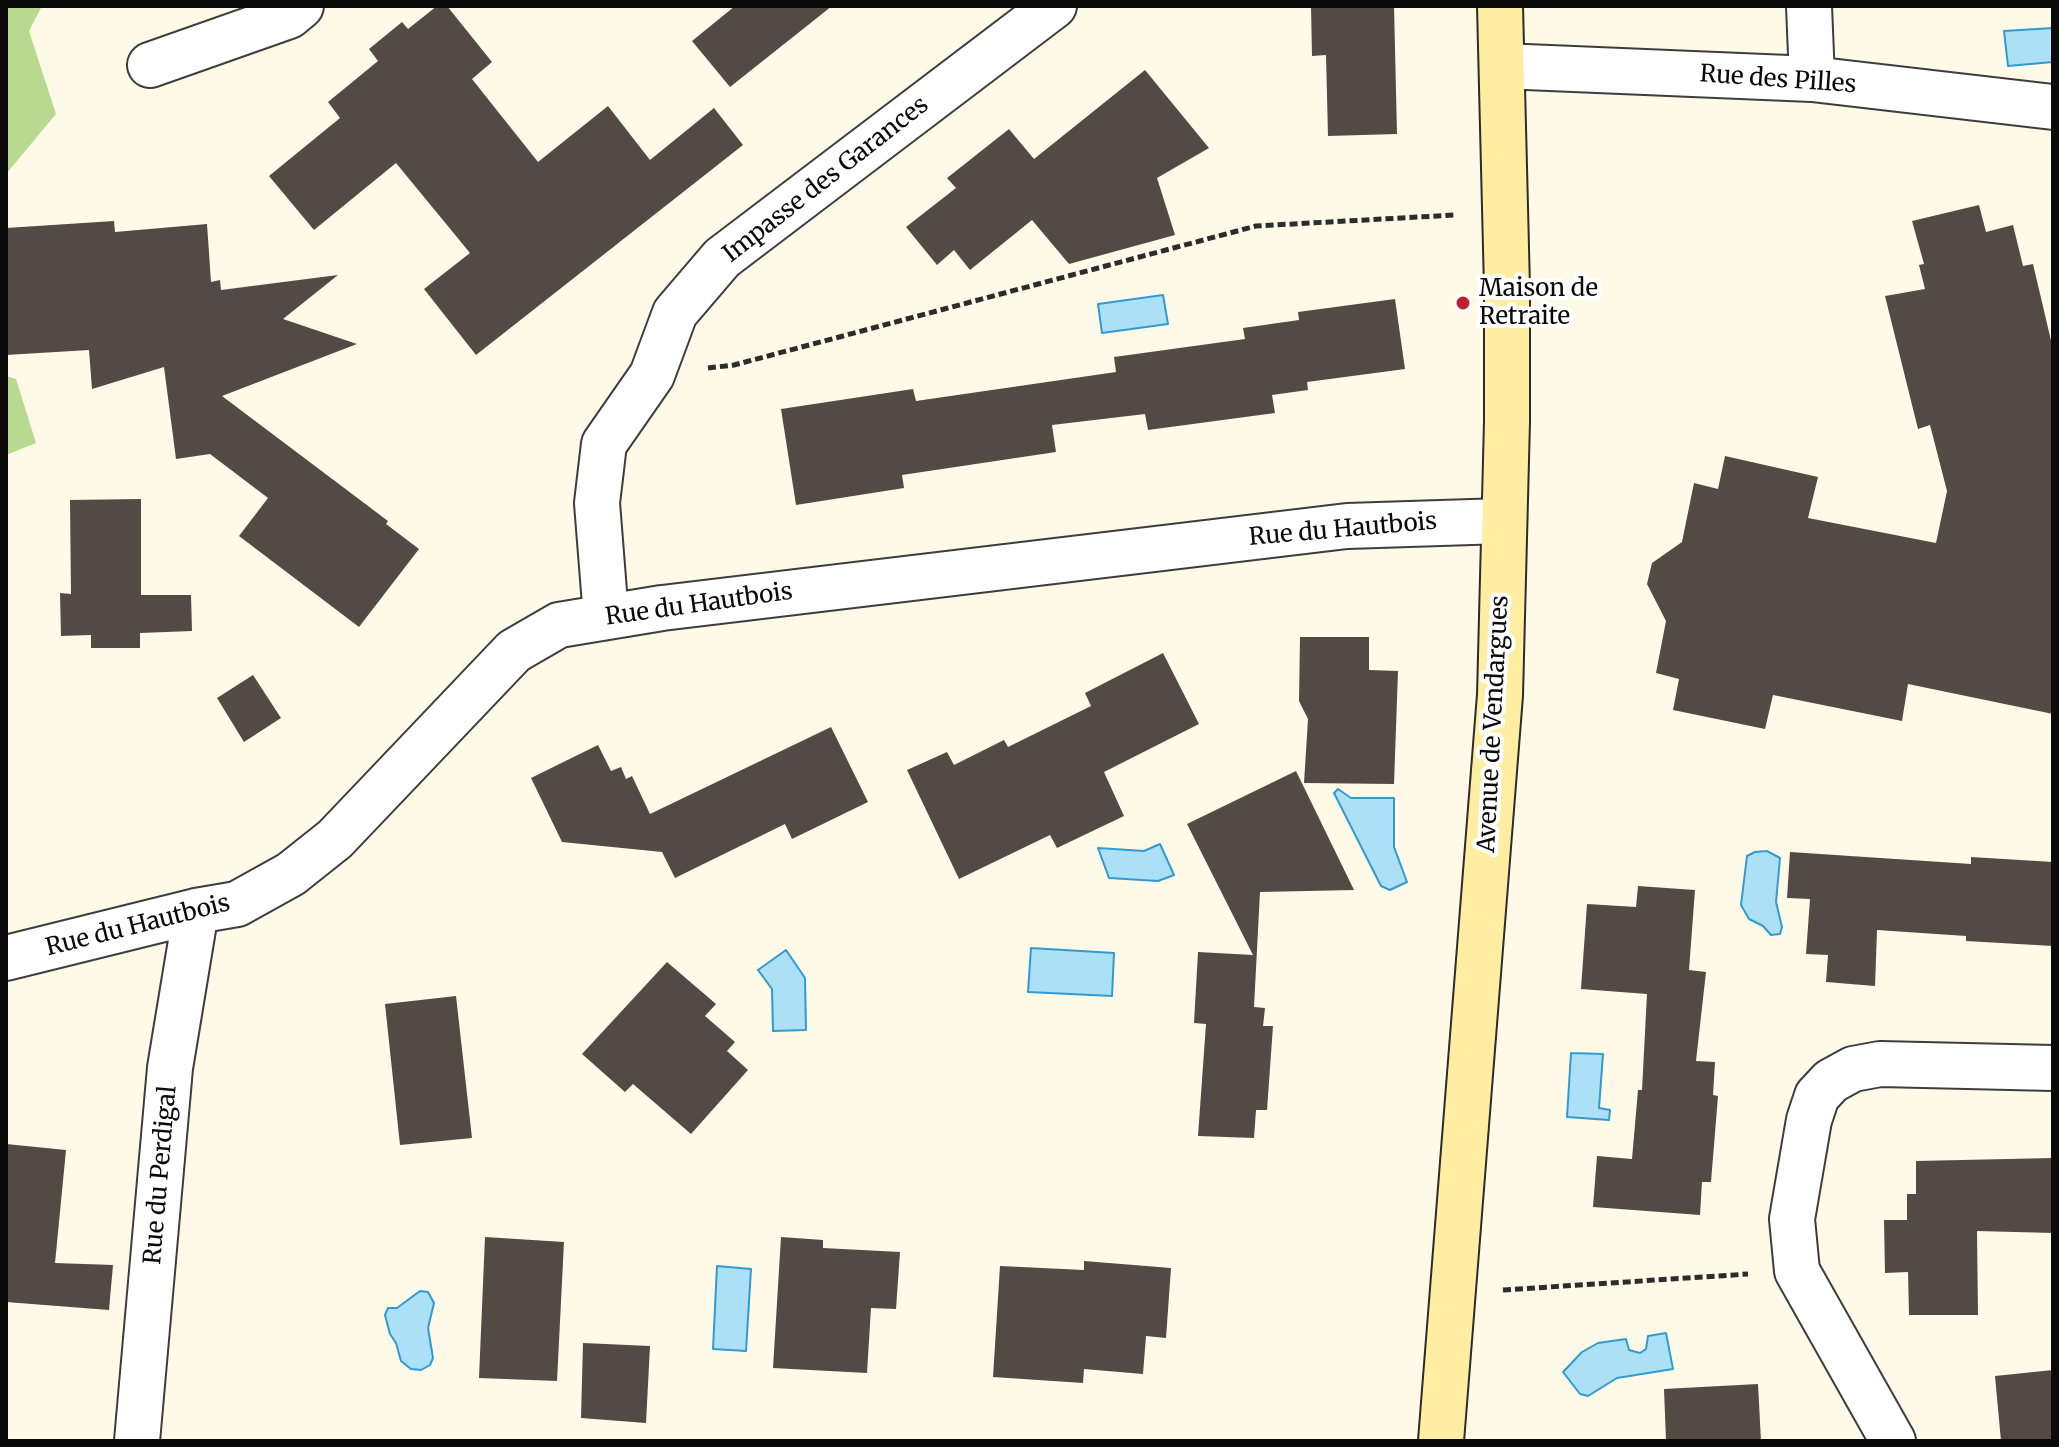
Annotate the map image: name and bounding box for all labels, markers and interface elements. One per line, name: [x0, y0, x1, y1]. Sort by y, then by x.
street label: Rue des Pilles: [1699, 60, 1857, 100]
street label: Impasse des Garances: [718, 91, 934, 269]
place label: Maison de Retraite: [1479, 275, 1598, 331]
marker: Maison de Retraite: [1454, 294, 1472, 312]
street label: Rue du Hautbois: [1248, 507, 1438, 553]
street label: Rue du Hautbois: [604, 578, 794, 632]
street label: Avenue de Vendargues: [1473, 595, 1515, 853]
street label: Rue du Hautbois: [43, 889, 233, 963]
street label: Rue du Perdigal: [139, 1084, 183, 1266]

